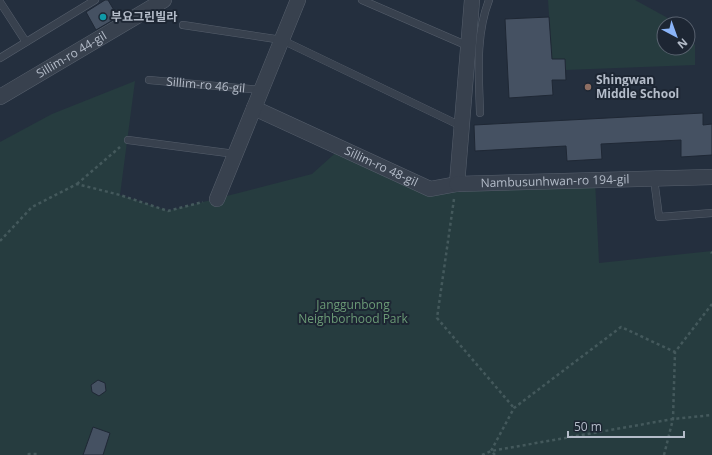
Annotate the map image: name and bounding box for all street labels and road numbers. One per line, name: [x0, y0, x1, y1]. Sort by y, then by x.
street label: Sillim-ro 44-gil: [33, 27, 110, 82]
street label: Sillim-ro 46-gil: [166, 73, 246, 97]
street label: Sillim-ro 48-gil: [342, 142, 421, 190]
street label: Nambusunhwan-ro 194-gil: [480, 170, 630, 191]

